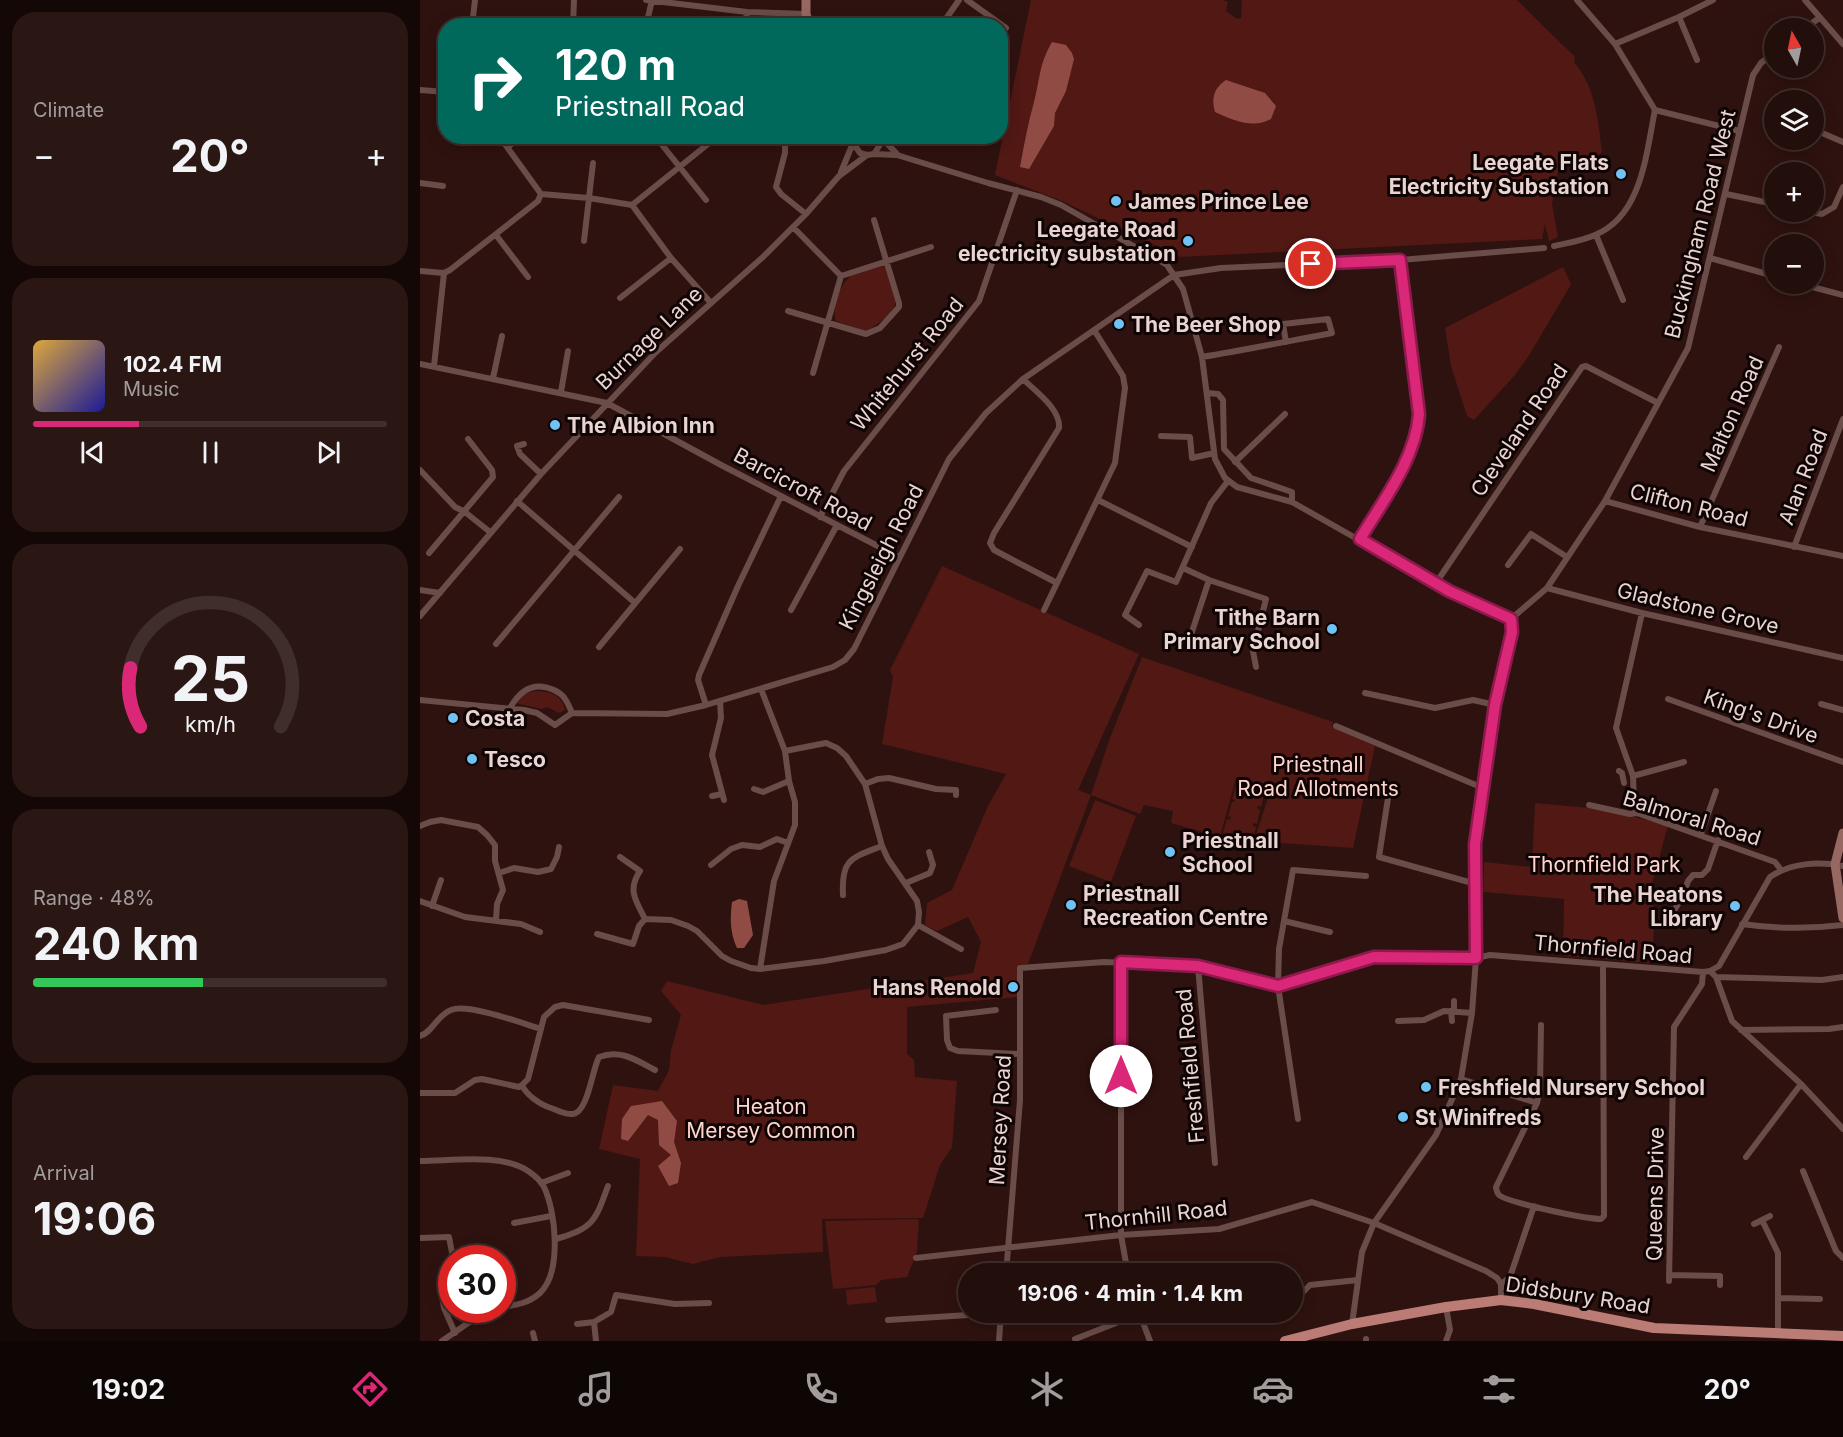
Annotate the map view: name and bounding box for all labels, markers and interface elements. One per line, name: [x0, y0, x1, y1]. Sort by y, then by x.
north arrow: [1764, 18, 1824, 78]
map controls: [1764, 18, 1824, 294]
text: 120 m: [555, 39, 676, 90]
icon: right: [456, 42, 534, 120]
text: Priestnall Road: [555, 90, 745, 123]
button: layers: [1764, 90, 1824, 150]
text: Climate: [33, 98, 104, 122]
street label: Buckingham Road West: [1659, 107, 1741, 341]
text: 20°: [170, 128, 250, 183]
text: −: [33, 135, 55, 175]
text: +: [365, 135, 387, 175]
place label: Leegate Flats Electricity Substation: [1389, 150, 1609, 199]
button: +: [1764, 162, 1824, 222]
marker: Leegate Flats Electricity Substation: [1614, 167, 1628, 181]
place label: James Prince Lee: [1128, 189, 1309, 214]
marker: James Prince Lee: [1109, 194, 1123, 208]
place label: Leegate Road electricity substation: [958, 217, 1176, 266]
marker: Leegate Road electricity substation: [1181, 234, 1195, 248]
button: −: [1764, 234, 1824, 294]
pin: [1285, 238, 1336, 289]
icon: arrive: [1294, 247, 1327, 280]
street label: Burnage Lane: [591, 281, 707, 395]
street label: Whitehurst Road: [846, 292, 968, 436]
place label: The Beer Shop: [1131, 312, 1281, 337]
marker: The Beer Shop: [1112, 317, 1126, 331]
text: 102.4 FM: [123, 351, 222, 377]
street label: Malton Road: [1695, 352, 1769, 476]
street label: Cleveland Road: [1465, 359, 1573, 501]
text: Music: [123, 377, 180, 401]
place label: The Albion Inn: [567, 413, 715, 438]
marker: The Albion Inn: [548, 418, 562, 432]
street label: Alan Road: [1773, 426, 1833, 528]
icon: previous: [76, 436, 109, 469]
icon: pause: [194, 436, 227, 469]
icon: next: [312, 436, 345, 469]
street label: Barcicroft Road: [730, 442, 876, 536]
street label: Clifton Road: [1627, 478, 1751, 532]
street label: Kingsleigh Road: [834, 480, 928, 634]
street label: Gladstone Grove: [1615, 577, 1781, 639]
place label: Tithe Barn Primary School: [1164, 605, 1320, 654]
marker: Tithe Barn Primary School: [1325, 622, 1339, 636]
text: 25: [170, 642, 250, 717]
street label: King's Drive: [1700, 684, 1822, 748]
place label: Costa: [465, 706, 525, 731]
marker: Costa: [446, 711, 460, 725]
text: km/h: [185, 712, 235, 738]
place label: Tesco: [484, 747, 546, 772]
marker: Tesco: [465, 752, 479, 766]
park label: Priestnall Road Allotments: [1237, 752, 1399, 801]
street label: Balmoral Road: [1620, 785, 1764, 851]
place label: Priestnall School: [1182, 828, 1279, 877]
marker: Priestnall School: [1163, 845, 1177, 859]
park label: Thornfield Park: [1527, 852, 1681, 877]
place label: Priestnall Recreation Centre: [1083, 881, 1268, 930]
place label: The Heatons Library: [1593, 882, 1723, 931]
text: Range · 48%: [33, 886, 155, 910]
marker: Priestnall Recreation Centre: [1064, 898, 1078, 912]
marker: The Heatons Library: [1728, 899, 1742, 913]
text: 240 km: [33, 916, 199, 971]
street label: Thornfield Road: [1533, 930, 1693, 968]
place label: Hans Renold: [872, 975, 1001, 1000]
marker: Hans Renold: [1006, 980, 1020, 994]
street label: Freshfield Road: [1171, 988, 1209, 1144]
position arrow: [1089, 1044, 1153, 1108]
street label: Mersey Road: [984, 1054, 1016, 1186]
place label: Freshfield Nursery School: [1438, 1075, 1705, 1100]
marker: Freshfield Nursery School: [1419, 1080, 1433, 1094]
park label: Heaton Mersey Common: [686, 1094, 856, 1143]
place label: St Winifreds: [1415, 1105, 1542, 1130]
marker: St Winifreds: [1396, 1110, 1410, 1124]
street label: Queens Drive: [1641, 1127, 1669, 1261]
text: Arrival: [33, 1161, 95, 1185]
text: 19:06: [33, 1191, 156, 1246]
street label: Thornhill Road: [1083, 1195, 1229, 1235]
speed limit sign: 30: [438, 1245, 516, 1323]
street label: Didsbury Road: [1504, 1271, 1652, 1319]
text: 19:06 · 4 min · 1.4 km: [1018, 1280, 1243, 1306]
icon: directions: [349, 1368, 391, 1410]
icon: music: [575, 1368, 617, 1410]
icon: phone: [800, 1368, 842, 1410]
icon: climate: [1026, 1368, 1068, 1410]
icon: car: [1252, 1368, 1294, 1410]
icon: filters: [1478, 1368, 1520, 1410]
text: 19:02: [92, 1373, 165, 1406]
text: 20°: [1703, 1373, 1751, 1406]

